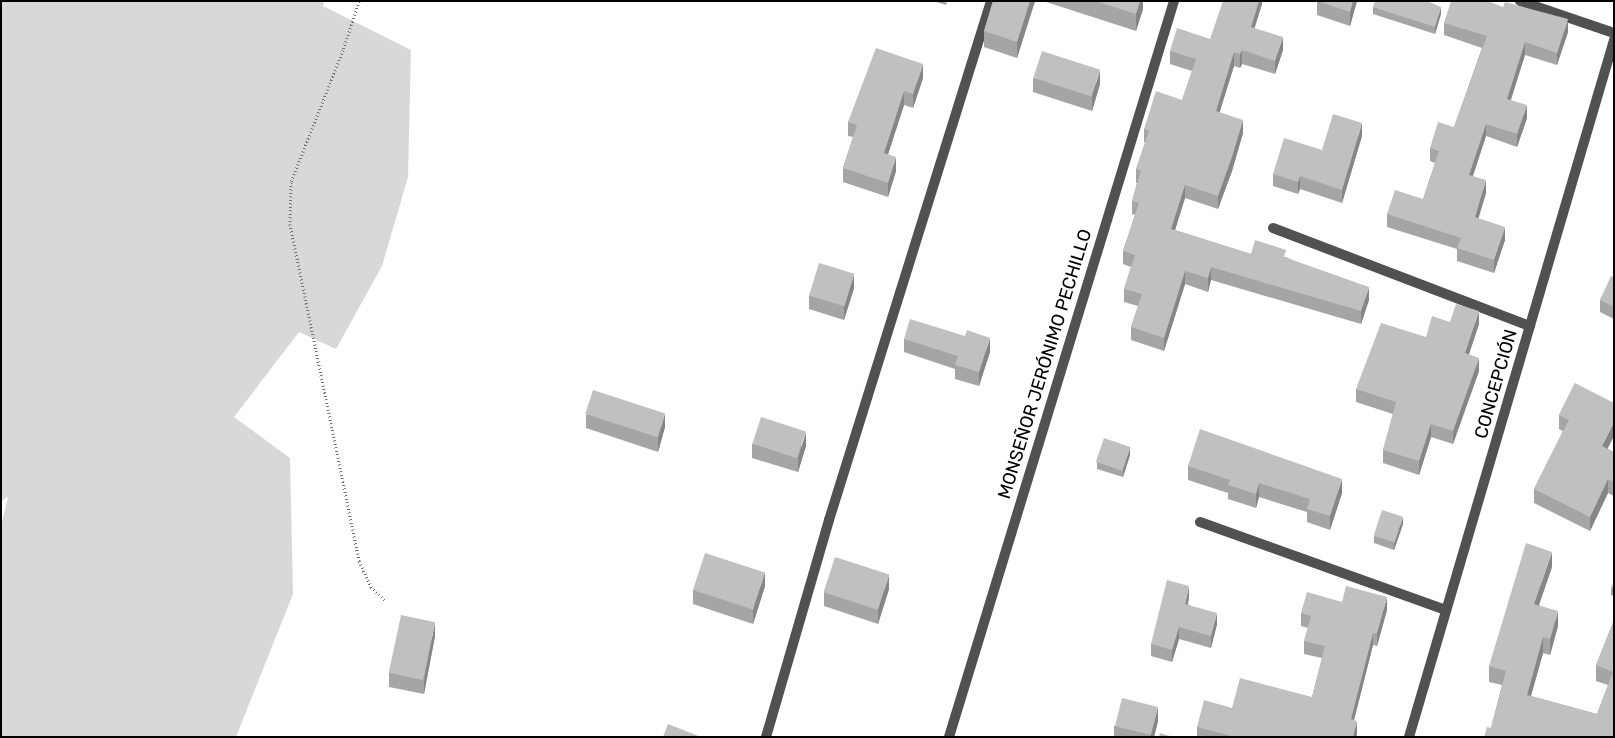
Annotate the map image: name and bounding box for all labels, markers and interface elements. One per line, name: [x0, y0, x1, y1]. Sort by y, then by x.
street label: MONSEÑOR JERÓNIMO PECHILLO: [994, 227, 1096, 501]
street label: CONCEPCIÓN: [1470, 327, 1522, 441]

